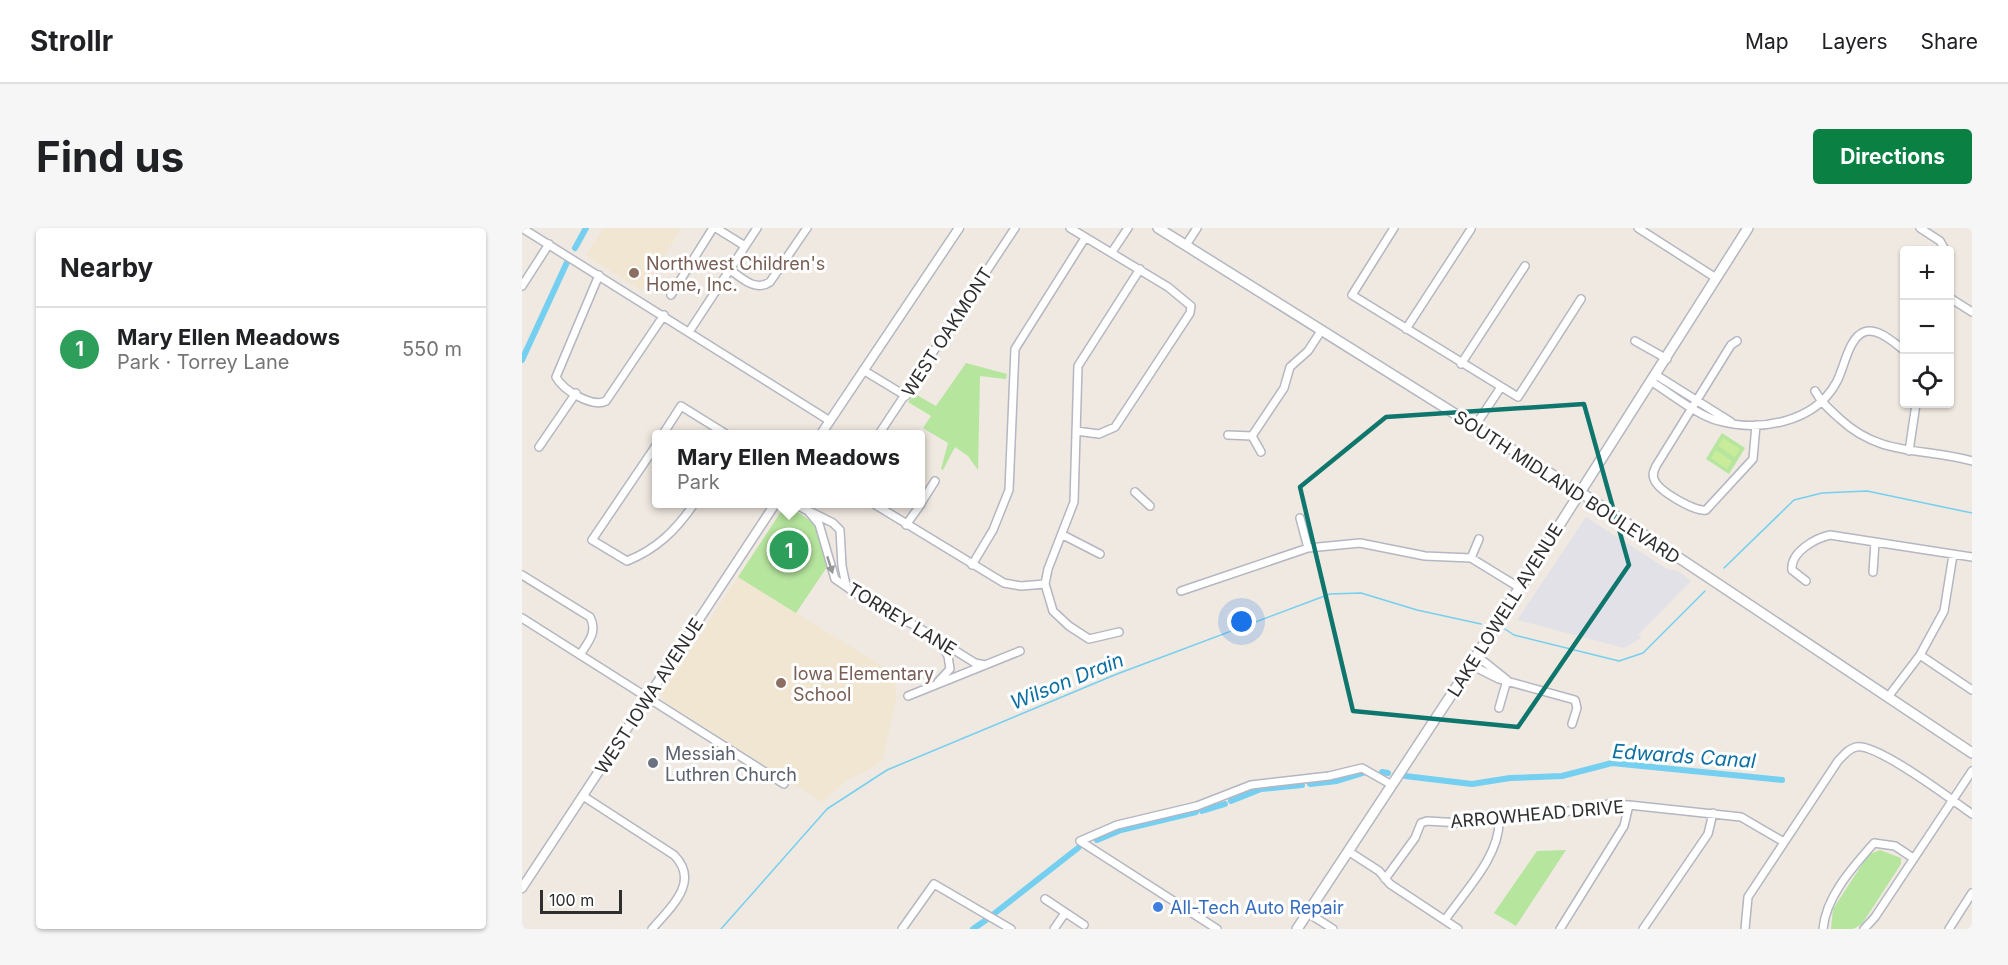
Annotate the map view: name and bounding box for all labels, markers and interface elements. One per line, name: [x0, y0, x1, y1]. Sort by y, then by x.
text: Strollr: [30, 24, 113, 58]
text: Map: [1745, 29, 1789, 54]
text: Layers: [1822, 29, 1888, 54]
text: Share: [1921, 29, 1978, 54]
button: Directions: [1813, 129, 1972, 184]
text: Find us: [36, 131, 184, 182]
map controls: [1900, 246, 1954, 408]
button: +: [1900, 246, 1954, 300]
text: Nearby: [60, 252, 153, 283]
place label: Northwest Children's Home, Inc.: [646, 253, 825, 295]
street label: WEST OAKMONT: [897, 264, 997, 400]
marker: Northwest Children's Home, Inc.: [627, 266, 641, 280]
button: −: [1900, 300, 1954, 354]
text: Mary Ellen Meadows: [117, 324, 340, 350]
text: 1: [75, 337, 84, 361]
text: 550 m: [402, 337, 462, 361]
text: Park · Torrey Lane: [117, 350, 289, 374]
button: locate: [1900, 354, 1954, 408]
street label: SOUTH MIDLAND BOULEVARD: [1450, 406, 1684, 568]
popup: [652, 430, 925, 508]
text: Mary Ellen Meadows: [677, 444, 900, 470]
text: Park: [677, 470, 720, 494]
street label: LAKE LOWELL AVENUE: [1443, 520, 1567, 700]
pin: 1: [770, 528, 808, 572]
one-way arrow: [826, 557, 835, 575]
street label: TORREY LANE: [844, 578, 960, 660]
your location: [1227, 607, 1256, 636]
street label: WEST IOWA AVENUE: [591, 614, 707, 778]
water label: Wilson Drain: [1007, 647, 1127, 715]
place label: Iowa Elementary School: [793, 663, 934, 705]
marker: Iowa Elementary School: [774, 676, 788, 690]
water label: Edwards Canal: [1611, 739, 1757, 773]
place label: Messiah Luthren Church: [665, 743, 797, 785]
marker: Messiah Luthren Church: [646, 756, 660, 770]
street label: ARROWHEAD DRIVE: [1449, 796, 1625, 832]
scale bar: [540, 887, 622, 914]
text: 100 m: [549, 890, 594, 910]
place label: All-Tech Auto Repair: [1170, 897, 1344, 918]
marker: All-Tech Auto Repair: [1151, 900, 1165, 914]

